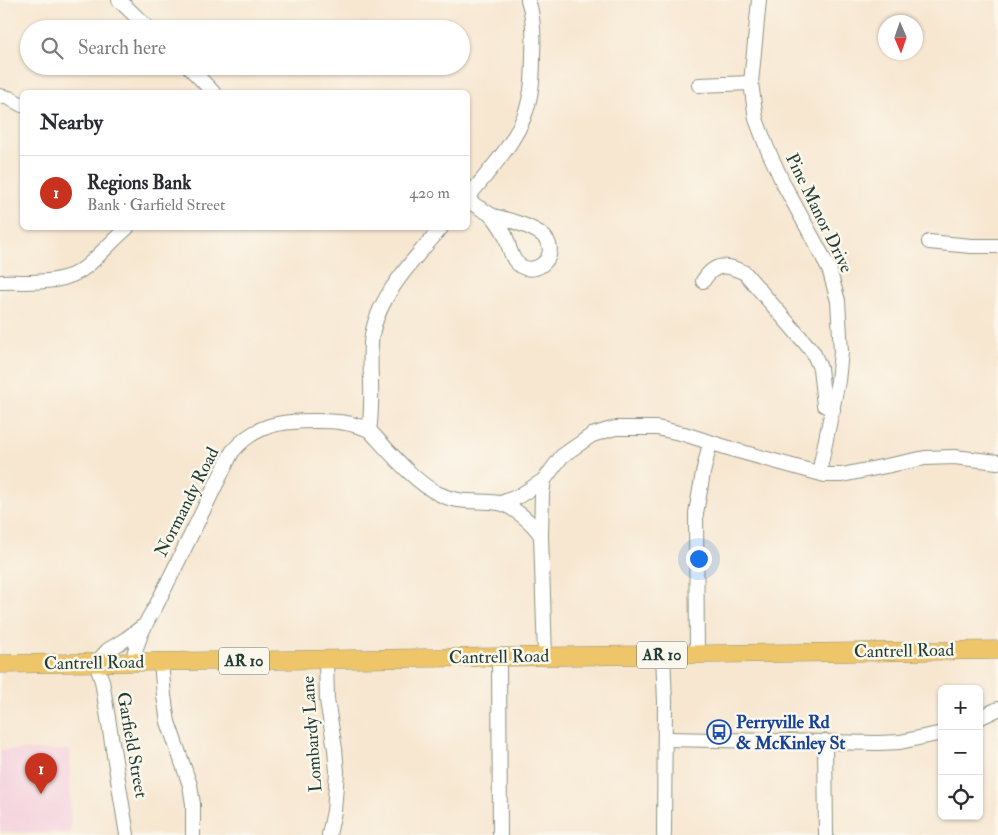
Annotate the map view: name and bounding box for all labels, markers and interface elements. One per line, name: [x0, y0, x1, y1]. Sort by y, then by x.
north arrow: [878, 15, 923, 60]
search box: [20, 20, 470, 75]
icon: search: [38, 34, 66, 62]
text: Search here: [78, 36, 166, 60]
text: Nearby: [40, 109, 103, 136]
street label: Pine Manor Drive: [780, 149, 858, 277]
text: Regions Bank: [87, 171, 191, 195]
text: 1: [53, 183, 59, 203]
text: 420 m: [409, 183, 450, 203]
text: Bank · Garfield Street: [87, 195, 225, 215]
street label: Normandy Road: [150, 443, 225, 561]
your location: [686, 546, 712, 572]
street label: Cantrell Road: [854, 639, 954, 663]
road number: AR 10: [637, 642, 687, 668]
street label: Cantrell Road: [449, 645, 549, 669]
road number: AR 10: [219, 648, 269, 674]
street label: Cantrell Road: [44, 651, 144, 675]
street label: Lombardy Lane: [296, 675, 328, 793]
map controls: [938, 685, 983, 820]
button: +: [938, 685, 983, 730]
street label: Garfield Street: [111, 690, 153, 800]
place label: Perryville Rd & McKinley St: [736, 711, 846, 755]
bus stop icon: Perryville Rd & McKinley St: [706, 719, 732, 745]
button: −: [938, 730, 983, 775]
pin: 1: [25, 753, 57, 794]
button: locate: [938, 775, 983, 820]

